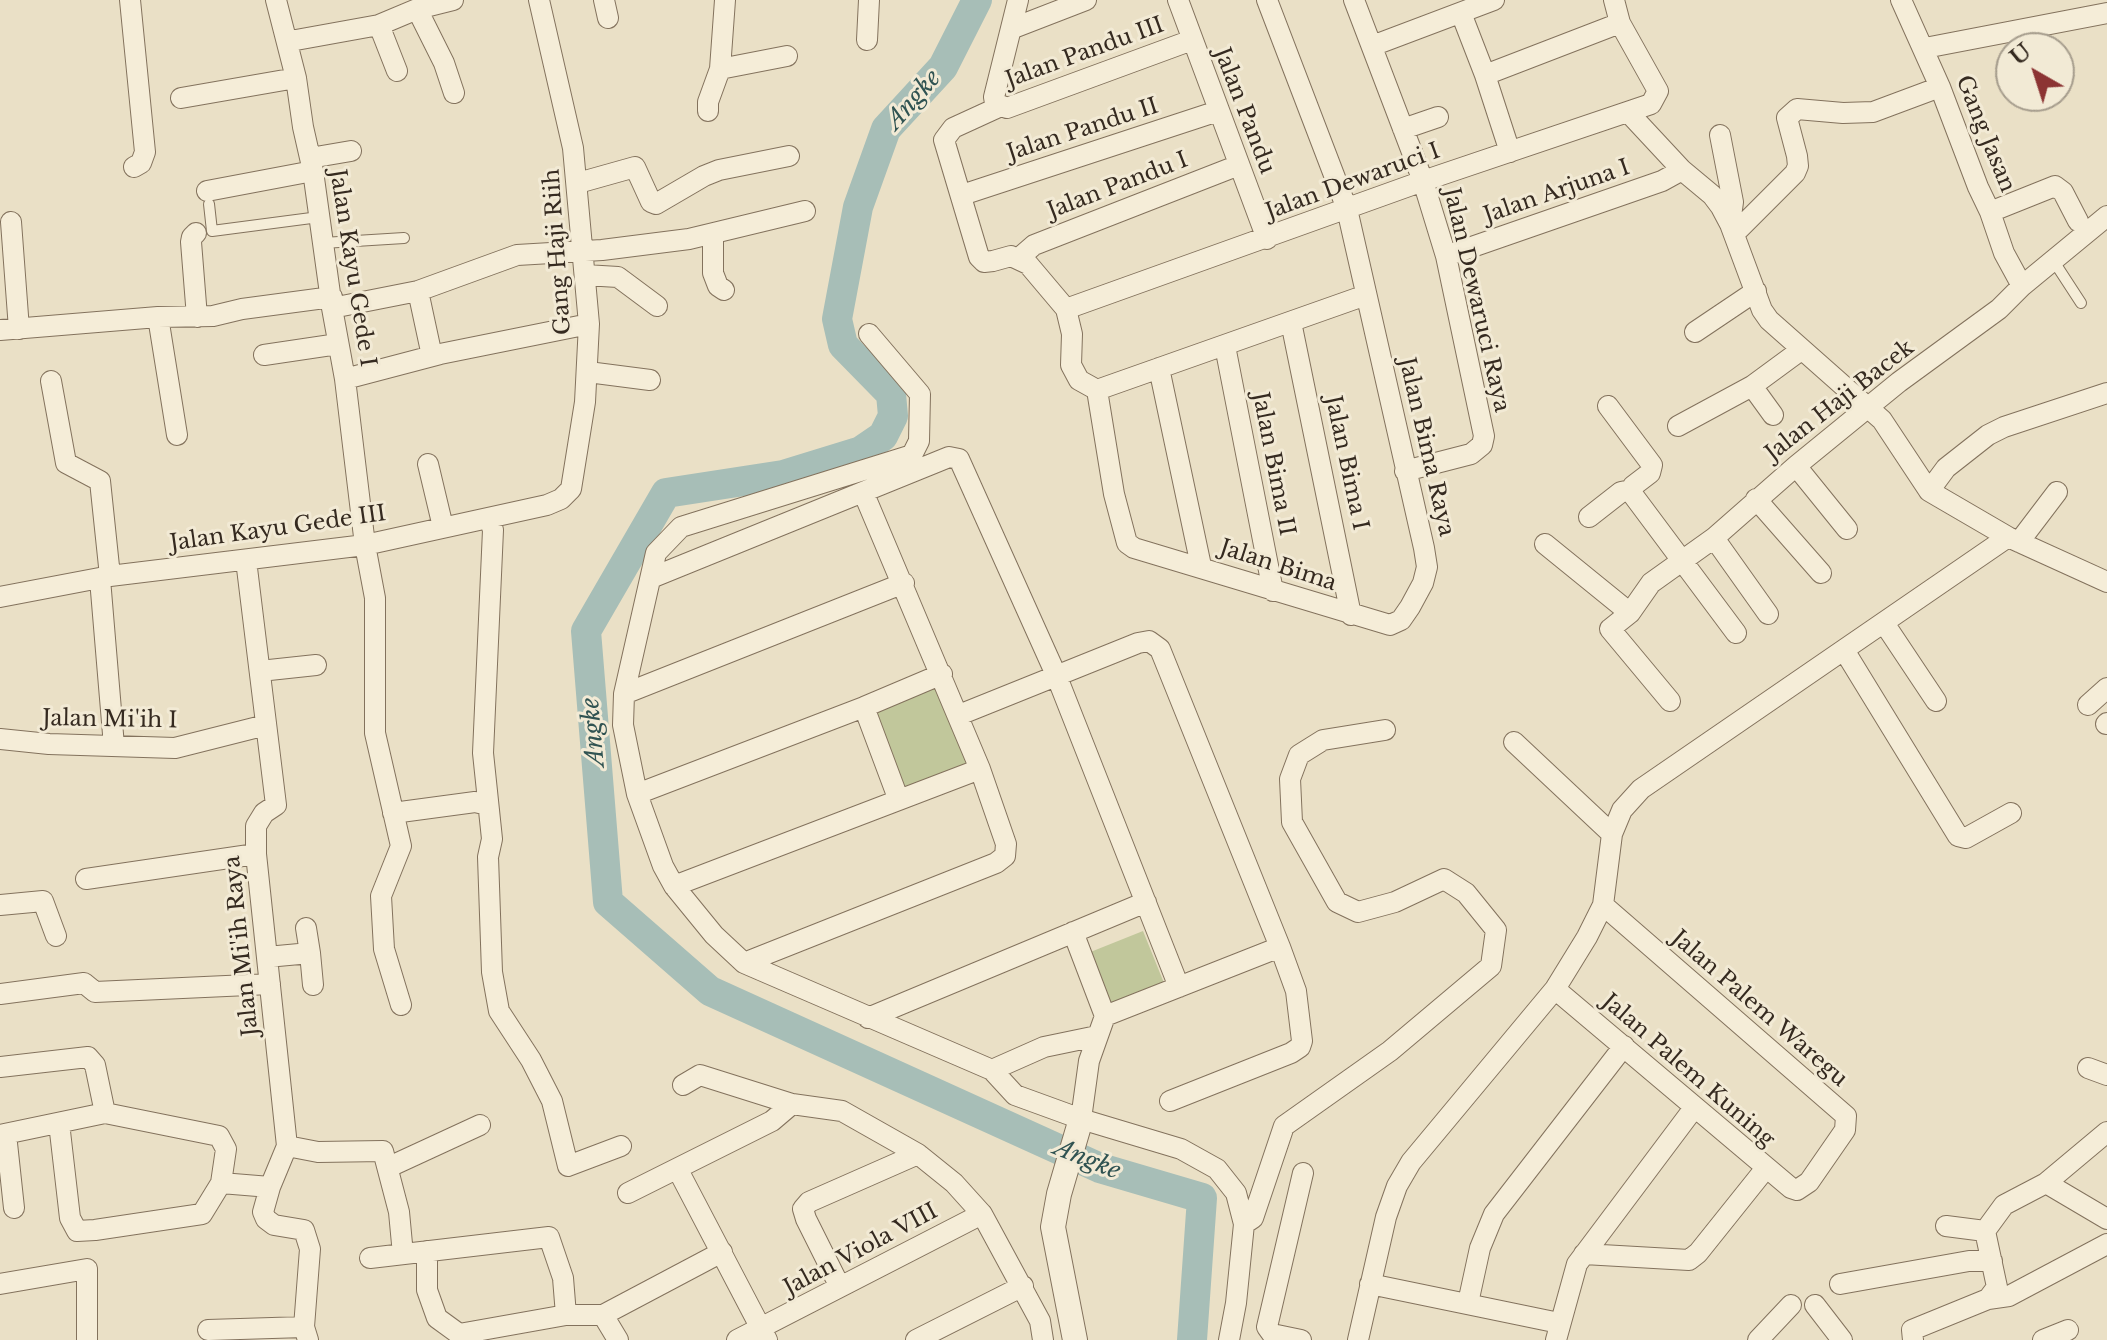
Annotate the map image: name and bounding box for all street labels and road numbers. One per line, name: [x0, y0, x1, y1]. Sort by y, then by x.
street label: Jalan Pandu III: [1002, 12, 1168, 94]
street label: Jalan Pandu: [1208, 44, 1280, 178]
street label: Gang Jasan: [1950, 72, 2020, 196]
street label: Jalan Pandu II: [1004, 93, 1162, 167]
street label: Jalan Dewaruci I: [1262, 138, 1444, 226]
street label: Jalan Pandu I: [1044, 147, 1192, 225]
street label: Jalan Arjuna I: [1481, 155, 1633, 229]
street label: Jalan Kayu Gede I: [323, 167, 381, 369]
street label: Gang Haji Riih: [539, 168, 577, 336]
street label: Jalan Dewaruci Raya: [1437, 185, 1515, 415]
street label: Jalan Haji Bacek: [1761, 335, 1919, 467]
street label: Jalan Bima Raya: [1393, 355, 1459, 539]
street label: Jalan Bima II: [1246, 390, 1300, 538]
street label: Jalan Bima I: [1319, 393, 1373, 533]
street label: Jalan Kayu Gede III: [168, 501, 388, 557]
street label: Jalan Bima: [1216, 535, 1340, 597]
street label: Jalan Mi'ih I: [42, 706, 178, 734]
street label: Jalan Mi'ih Raya: [219, 855, 265, 1037]
street label: Jalan Palem Waregu: [1666, 925, 1852, 1093]
street label: Jalan Palem Kuning: [1596, 989, 1780, 1153]
street label: Jalan Viola VIII: [780, 1198, 942, 1302]

